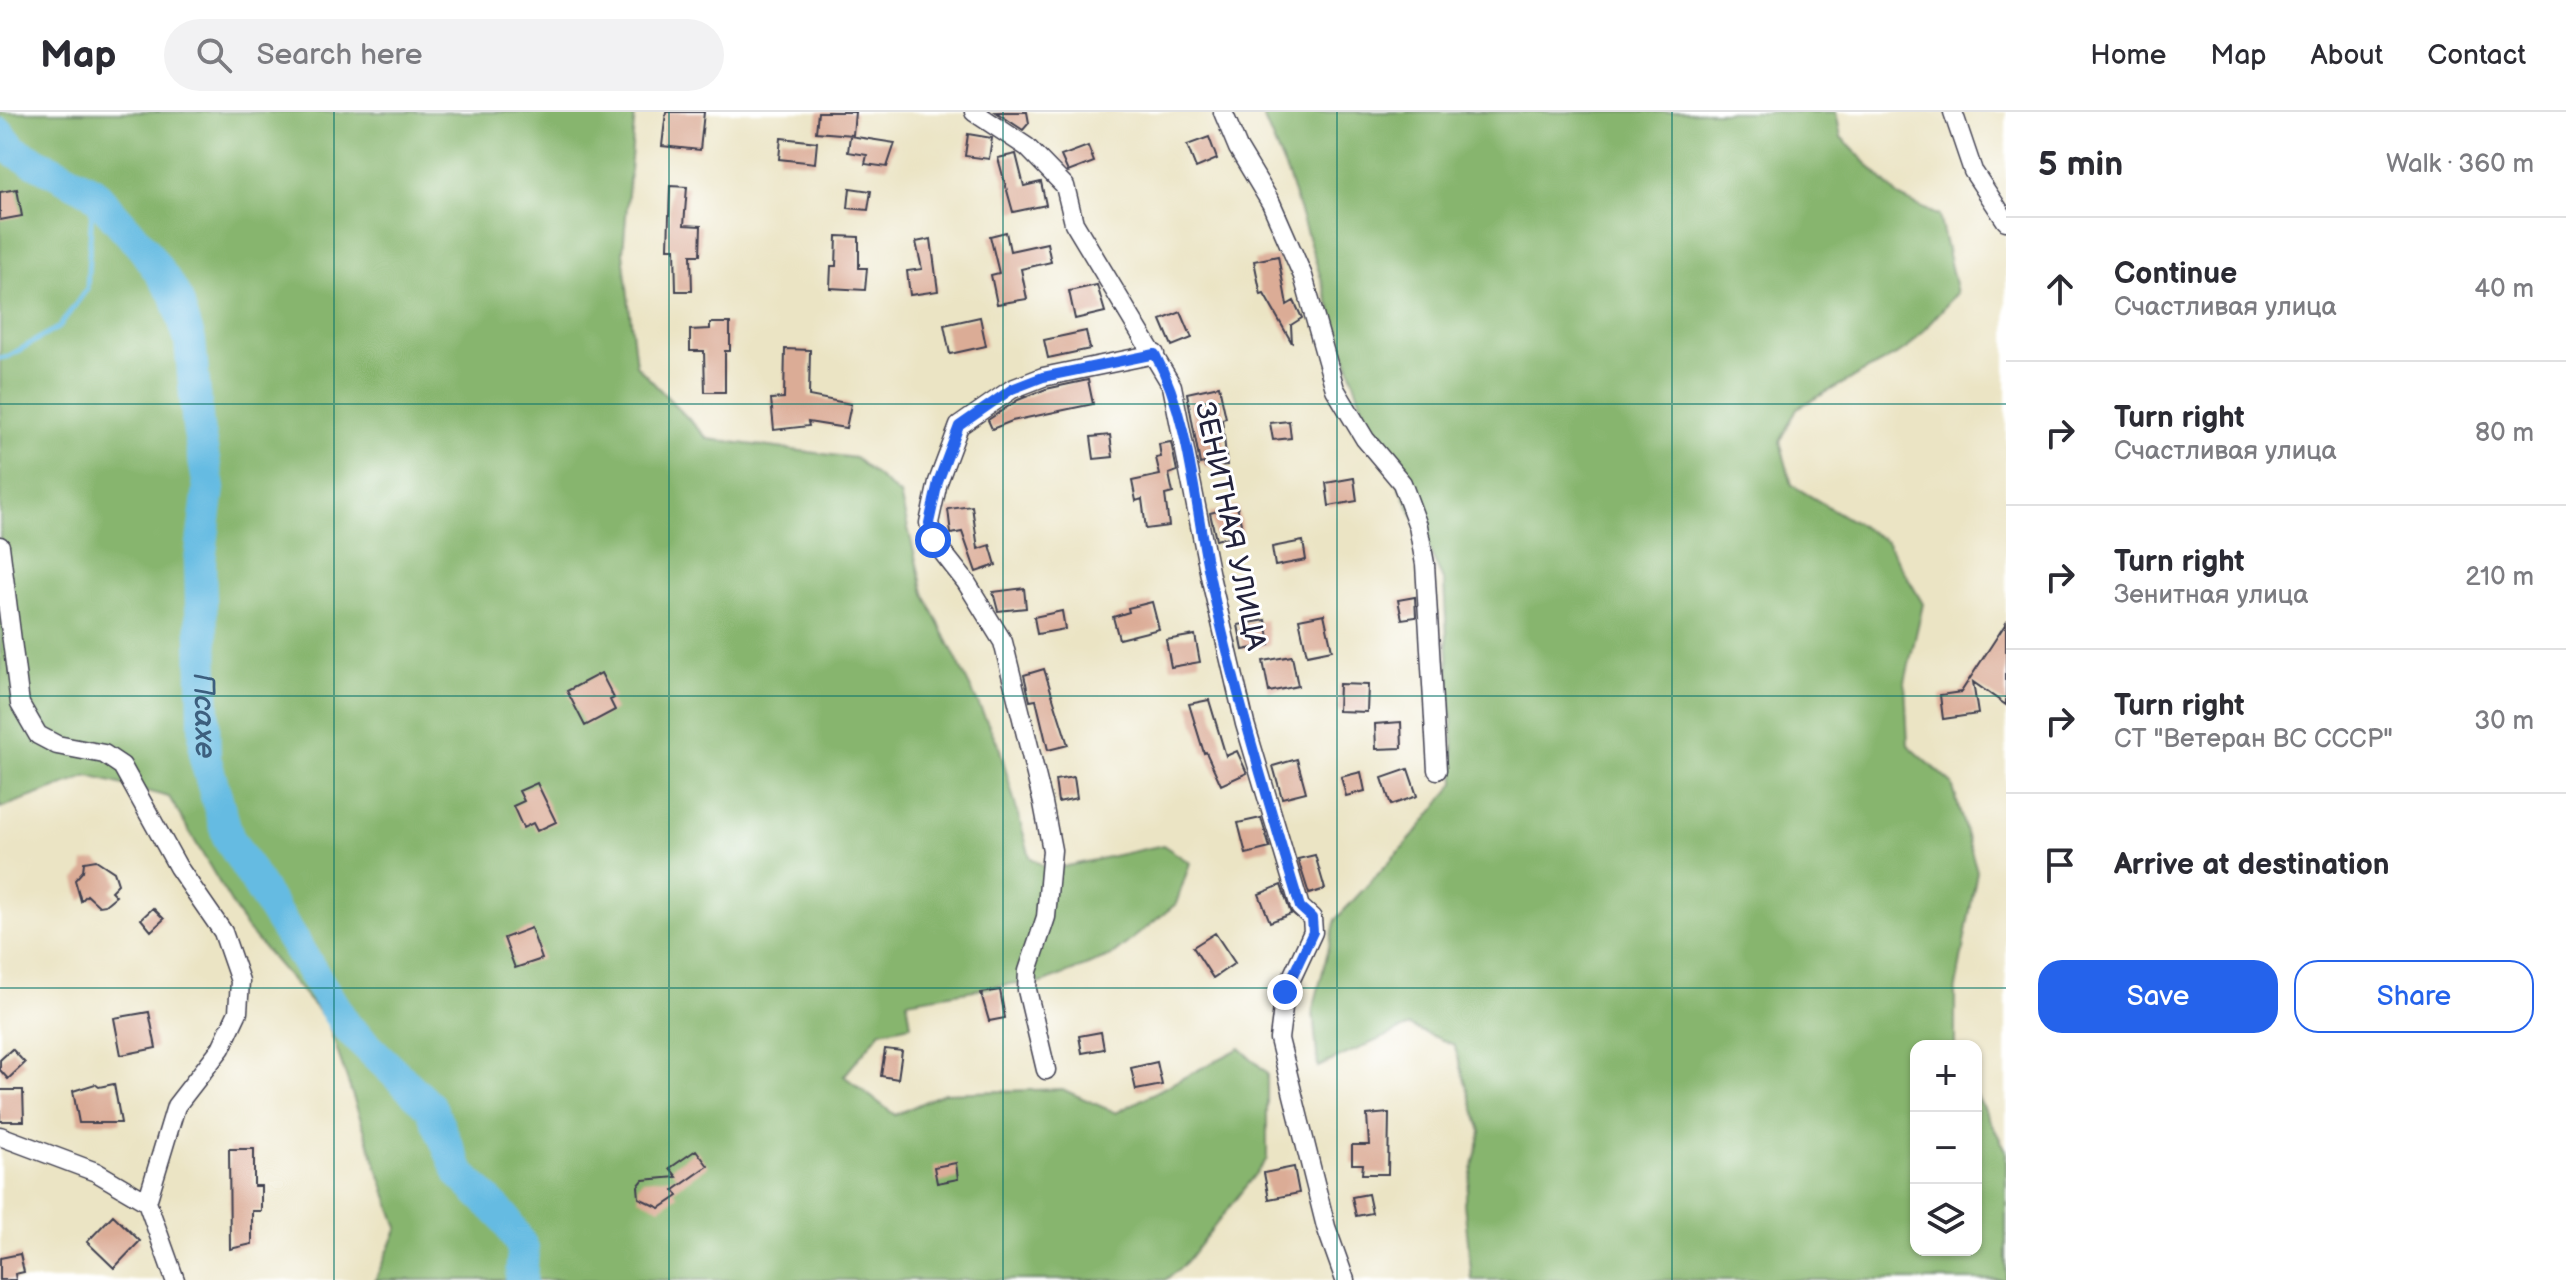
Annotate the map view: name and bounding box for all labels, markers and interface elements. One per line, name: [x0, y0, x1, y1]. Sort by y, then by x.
search box: [164, 19, 724, 91]
text: Map: [40, 33, 116, 78]
icon: search: [192, 33, 236, 77]
text: Search here: [256, 37, 423, 73]
text: Home: [2090, 39, 2166, 72]
text: Map: [2210, 39, 2267, 72]
text: About: [2311, 39, 2383, 72]
text: Contact: [2427, 39, 2526, 72]
text: 5 min: [2038, 144, 2123, 185]
text: Walk · 360 m: [2386, 149, 2534, 180]
text: Continue: [2114, 256, 2237, 292]
icon: ahead: [2038, 267, 2082, 311]
text: 40 m: [2474, 274, 2534, 305]
text: Счастливая улица: [2114, 292, 2337, 323]
street label: ЗЕНИТНАЯ УЛИЦА: [1188, 399, 1273, 654]
text: Turn right: [2114, 400, 2245, 436]
icon: right: [2038, 411, 2082, 455]
text: 80 m: [2475, 418, 2534, 449]
text: Счастливая улица: [2114, 436, 2337, 467]
route start: [915, 522, 951, 558]
text: Turn right: [2114, 544, 2245, 580]
icon: right: [2038, 555, 2082, 599]
text: 210 m: [2465, 562, 2534, 593]
text: Зенитная улица: [2114, 580, 2309, 611]
water label: Псахе: [185, 672, 223, 759]
text: Turn right: [2114, 688, 2245, 724]
icon: right: [2038, 699, 2082, 743]
text: 30 m: [2474, 706, 2534, 737]
text: СТ "Ветеран ВС СССР": [2114, 724, 2393, 755]
icon: arrive: [2038, 843, 2082, 887]
text: Arrive at destination: [2114, 847, 2390, 883]
button: Save: [2038, 960, 2278, 1033]
button: Share: [2294, 960, 2534, 1033]
route end: [1267, 974, 1303, 1010]
map controls: [1910, 1040, 1982, 1256]
button: +: [1910, 1040, 1982, 1112]
button: −: [1910, 1112, 1982, 1184]
button: layers: [1910, 1184, 1982, 1256]

